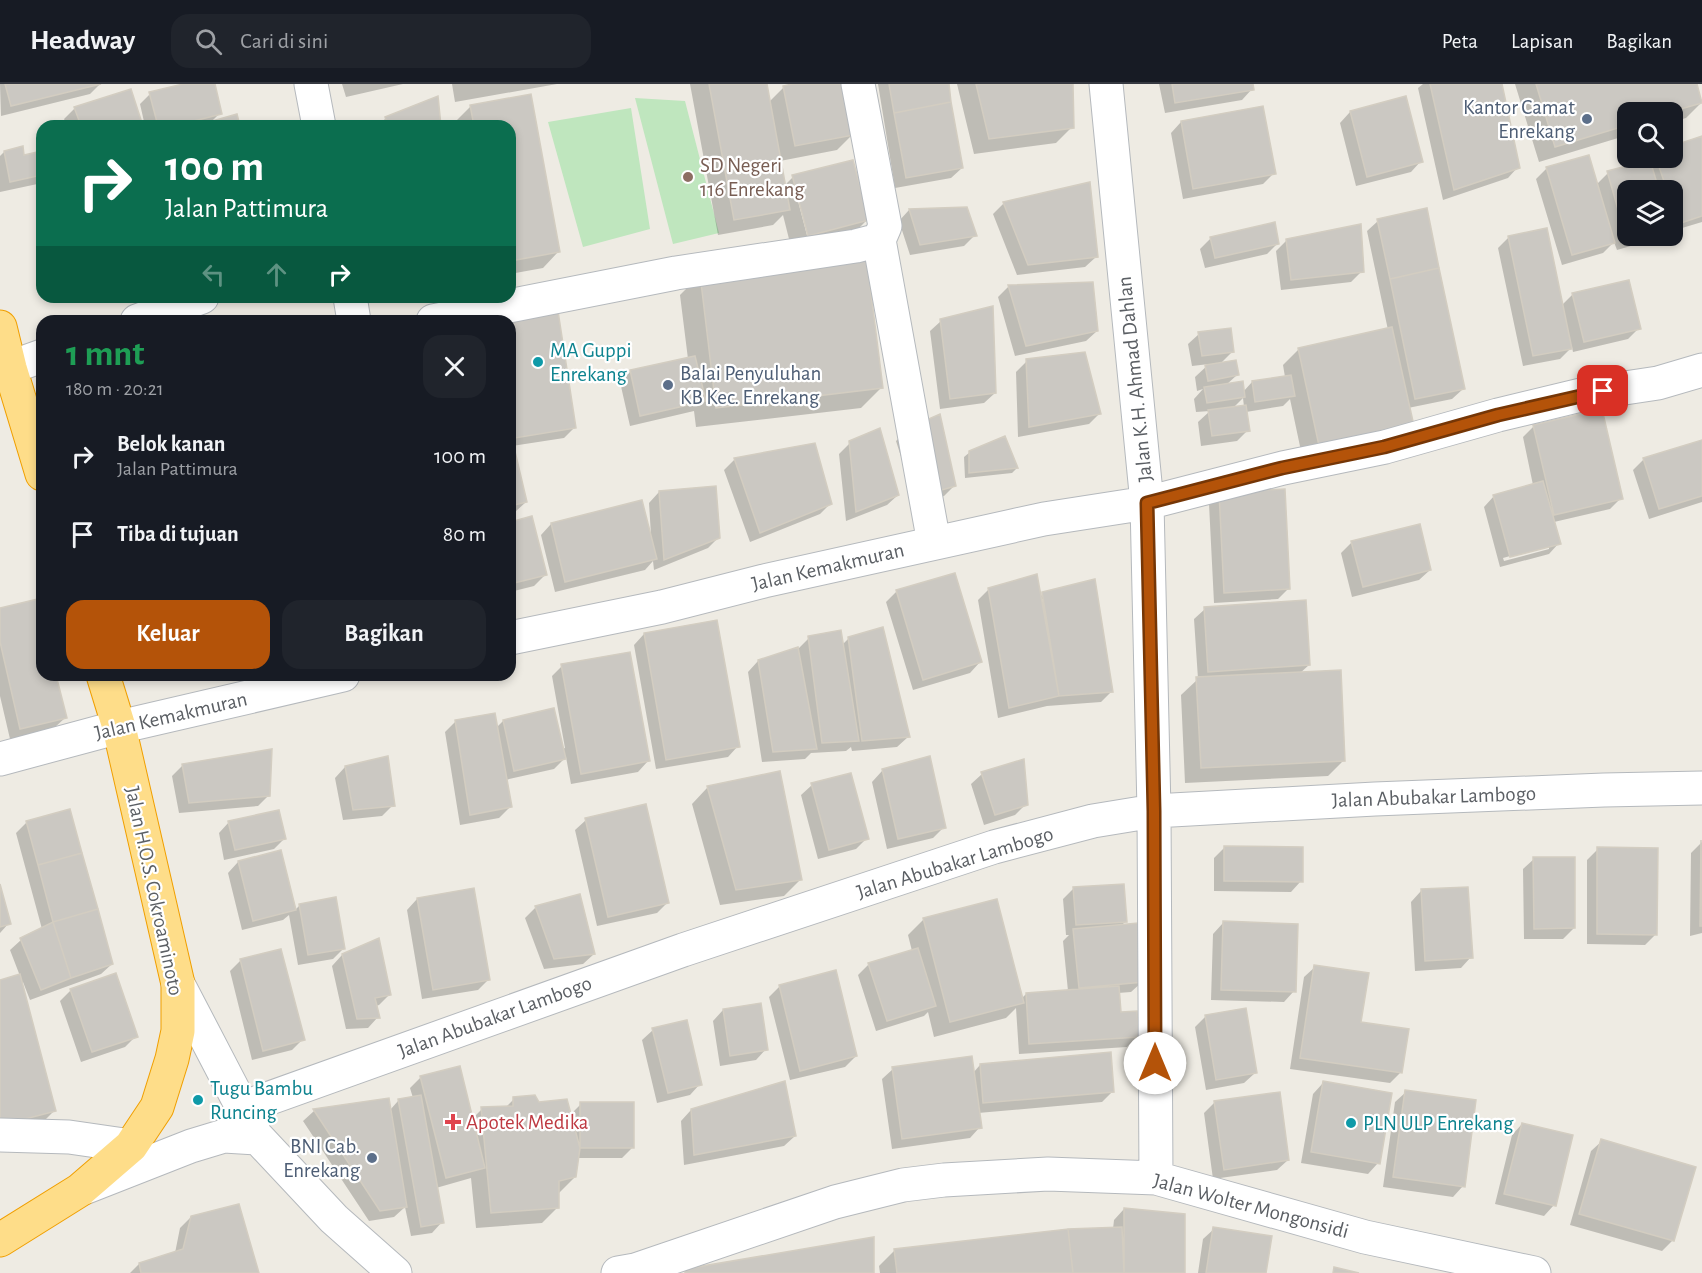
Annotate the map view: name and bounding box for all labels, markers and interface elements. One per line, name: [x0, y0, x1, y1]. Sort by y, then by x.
search box: [171, 14, 591, 68]
icon: search: [192, 25, 225, 58]
text: Headway: [30, 27, 135, 55]
text: Cari di sini: [240, 30, 328, 52]
text: Peta: [1442, 31, 1478, 52]
text: Lapisan: [1511, 31, 1573, 52]
text: Bagikan: [1606, 31, 1672, 52]
place label: Kantor Camat Enrekang: [1463, 97, 1576, 142]
map controls: [1617, 102, 1683, 246]
button: search: [1617, 102, 1683, 168]
marker: Kantor Camat Enrekang: [1580, 112, 1594, 126]
icon: right: [66, 144, 144, 222]
text: 100 m: [165, 146, 264, 188]
place label: SD Negeri 116 Enrekang: [700, 155, 805, 200]
marker: SD Negeri 116 Enrekang: [681, 170, 695, 184]
button: layers: [1617, 180, 1683, 246]
text: Jalan Pattimura: [165, 195, 328, 222]
icon: left: [197, 258, 230, 291]
icon: ahead: [260, 258, 293, 291]
icon: right: [323, 258, 356, 291]
street label: Jalan K.H. Ahmad Dahlan: [1114, 275, 1156, 483]
button: close: [423, 335, 486, 398]
text: 1 mnt: [66, 336, 144, 372]
place label: MA Guppi Enrekang: [550, 340, 632, 385]
marker: MA Guppi Enrekang: [531, 355, 545, 369]
place label: Balai Penyuluhan KB Kec. Enrekang: [680, 363, 821, 408]
pin: [1577, 365, 1628, 416]
icon: arrive: [1586, 374, 1619, 407]
marker: Balai Penyuluhan KB Kec. Enrekang: [661, 378, 675, 392]
text: 180 m · 20:21: [66, 379, 164, 399]
text: Belok kanan: [117, 433, 225, 455]
icon: right: [66, 440, 99, 473]
text: 100 m: [434, 445, 486, 467]
text: Jalan Pattimura: [117, 459, 238, 479]
icon: arrive: [66, 518, 99, 551]
text: Tiba di tujuan: [117, 523, 239, 545]
text: 80 m: [443, 523, 486, 545]
street label: Jalan Kemakmuran: [750, 539, 906, 595]
button: Keluar: [66, 600, 270, 669]
button: Bagikan: [282, 600, 486, 669]
street label: Jalan Kemakmuran: [93, 688, 249, 744]
street label: Jalan Abubakar Lambogo: [1331, 783, 1537, 811]
street label: Jalan H.O.S. Cokroaminoto: [122, 785, 186, 997]
street label: Jalan Abubakar Lambogo: [854, 823, 1056, 903]
street label: Jalan Abubakar Lambogo: [395, 972, 595, 1062]
position arrow: [1123, 1031, 1187, 1095]
place label: Tugu Bambu Runcing: [210, 1078, 313, 1123]
marker: Tugu Bambu Runcing: [191, 1093, 205, 1107]
place label: Apotek Medika: [466, 1112, 589, 1133]
marker: Apotek Medika: [444, 1113, 462, 1131]
place label: PLN ULP Enrekang: [1363, 1113, 1514, 1134]
marker: PLN ULP Enrekang: [1344, 1116, 1358, 1130]
place label: BNI Cab. Enrekang: [283, 1136, 361, 1181]
marker: BNI Cab. Enrekang: [365, 1151, 379, 1165]
street label: Jalan Wolter Mongonsidi: [1151, 1170, 1351, 1242]

